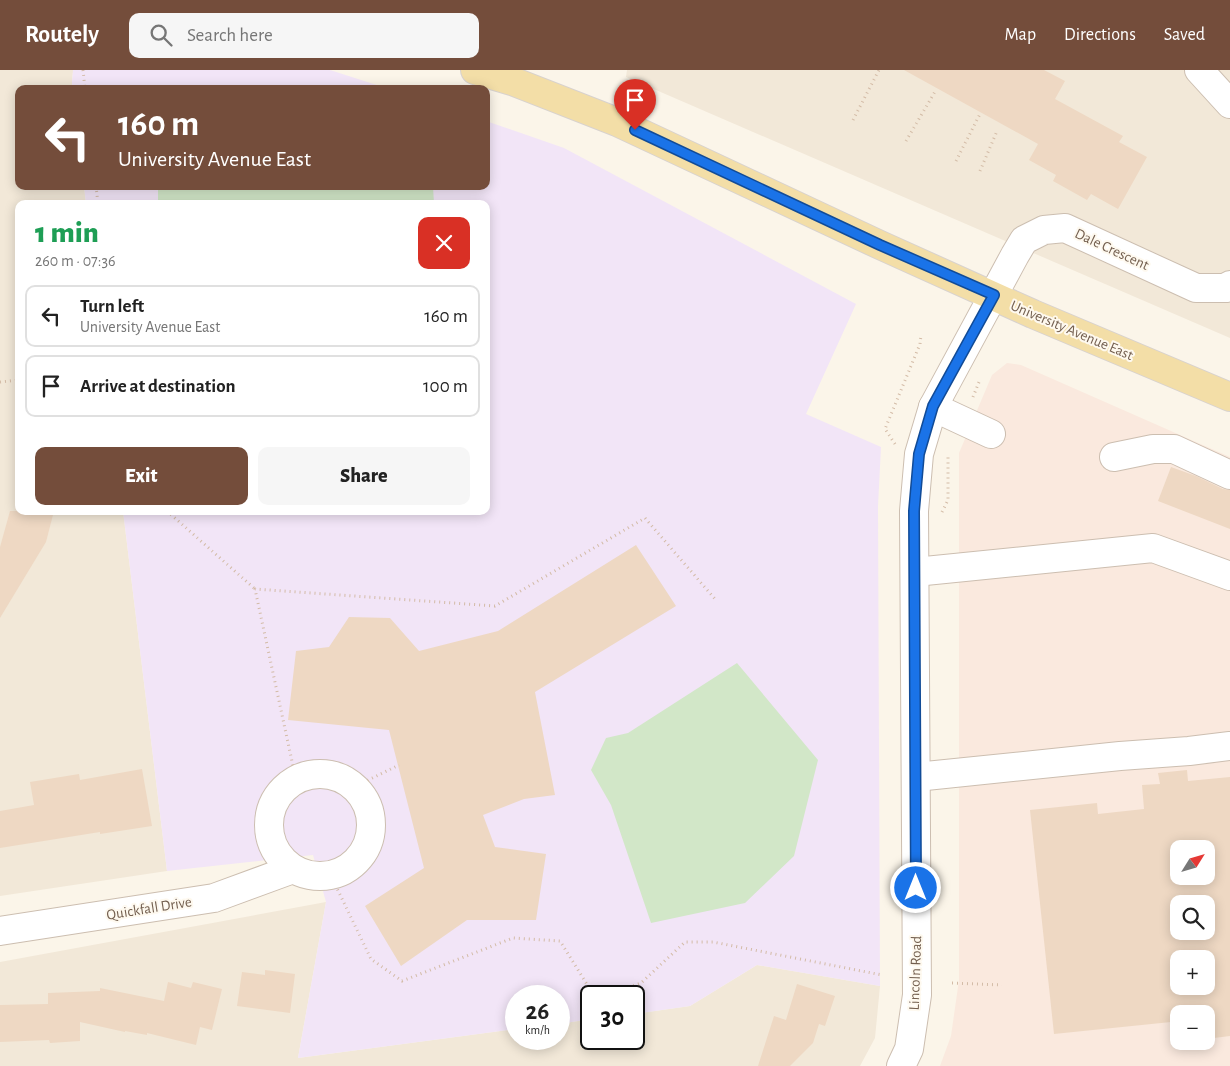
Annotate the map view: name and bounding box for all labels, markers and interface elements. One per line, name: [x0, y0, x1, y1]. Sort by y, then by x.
search box: [129, 13, 479, 58]
icon: search: [147, 21, 175, 49]
text: Routely: [25, 23, 99, 47]
text: Search here: [187, 26, 273, 45]
text: Map: [1005, 26, 1036, 44]
text: Directions: [1064, 26, 1136, 44]
text: Saved: [1164, 26, 1205, 44]
pin: [614, 79, 656, 130]
icon: arrive: [621, 86, 649, 114]
icon: left: [35, 105, 100, 170]
text: 160 m: [118, 107, 199, 142]
text: University Avenue East: [118, 148, 311, 170]
button: close: [418, 217, 470, 269]
text: 1 min: [35, 218, 99, 248]
street label: Dale Crescent: [1072, 226, 1151, 273]
text: 260 m · 07:36: [35, 253, 116, 269]
text: Turn left: [80, 297, 144, 316]
street label: University Avenue East: [1008, 298, 1135, 363]
icon: left: [37, 302, 65, 330]
text: 160 m: [424, 307, 468, 326]
text: University Avenue East: [80, 319, 220, 335]
icon: arrive: [37, 372, 65, 400]
text: Arrive at destination: [80, 377, 236, 396]
text: 100 m: [423, 377, 468, 396]
button: Exit: [35, 447, 248, 505]
button: Share: [258, 447, 470, 505]
north arrow: [1170, 840, 1215, 885]
map controls: [1170, 840, 1215, 1050]
position arrow: [889, 861, 941, 913]
street label: Quickfall Drive: [105, 894, 193, 923]
button: search: [1170, 895, 1215, 940]
street label: Lincoln Road: [907, 935, 924, 1011]
button: +: [1170, 950, 1215, 995]
speed limit sign: 30: [580, 985, 645, 1050]
text: 26: [526, 999, 549, 1024]
button: −: [1170, 1005, 1215, 1050]
text: km/h: [525, 1024, 550, 1036]

